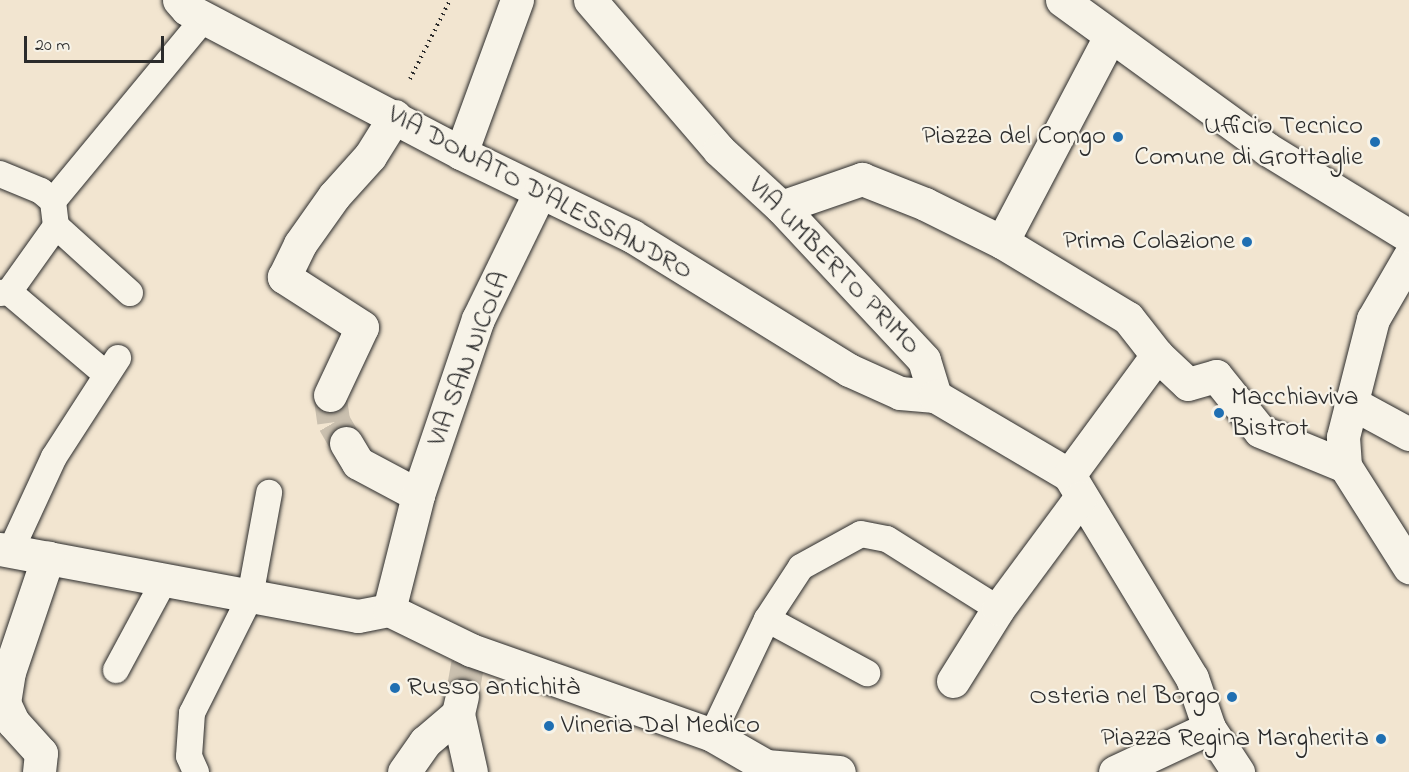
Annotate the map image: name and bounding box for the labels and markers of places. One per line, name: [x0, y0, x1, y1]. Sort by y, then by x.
place label: Ufficio Tecnico Comune di Grottaglie: [1134, 110, 1363, 173]
place label: Piazza del Congo: [922, 121, 1106, 153]
marker: Piazza del Congo: [1111, 130, 1125, 144]
marker: Ufficio Tecnico Comune di Grottaglie: [1368, 135, 1382, 149]
place label: Prima Colazione: [1063, 226, 1235, 258]
marker: Prima Colazione: [1240, 235, 1254, 249]
place label: Macchiaviva Bistrot: [1231, 381, 1358, 444]
marker: Macchiaviva Bistrot: [1212, 406, 1226, 420]
place label: Russo antichità: [407, 672, 580, 704]
marker: Russo antichità: [388, 681, 402, 695]
place label: Osteria nel Borgo: [1029, 681, 1220, 713]
marker: Osteria nel Borgo: [1225, 690, 1239, 704]
place label: Vineria Dal Medico: [561, 710, 760, 742]
marker: Vineria Dal Medico: [542, 719, 556, 733]
place label: Piazza Regina Margherita: [1101, 723, 1369, 755]
marker: Piazza Regina Margherita: [1374, 732, 1388, 746]

